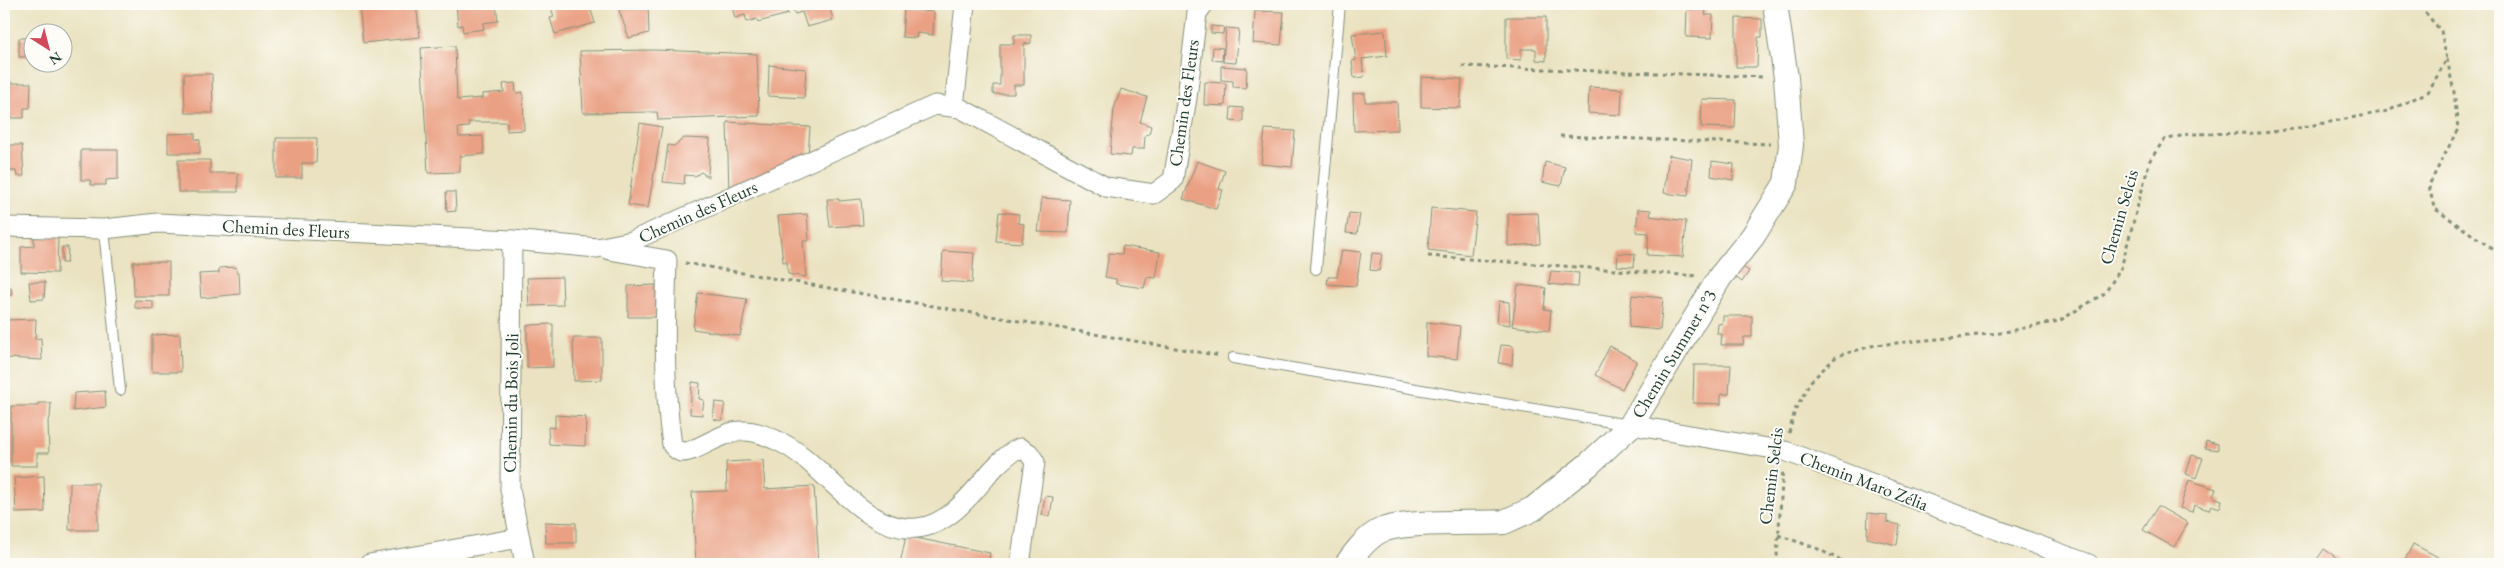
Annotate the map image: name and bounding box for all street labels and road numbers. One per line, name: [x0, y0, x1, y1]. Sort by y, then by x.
street label: Chemin des Fleurs: [1163, 38, 1204, 168]
street label: Chemin Selcis: [2094, 166, 2143, 267]
street label: Chemin des Fleurs: [635, 175, 761, 248]
street label: Chemin des Fleurs: [222, 214, 351, 243]
street label: Chemin Summer n°3: [1626, 285, 1721, 422]
street label: Chemin du Bois Joli: [498, 332, 523, 473]
street label: Chemin Selcis: [1753, 426, 1788, 526]
street label: Chemin Maro Zélia: [1797, 445, 1933, 516]

